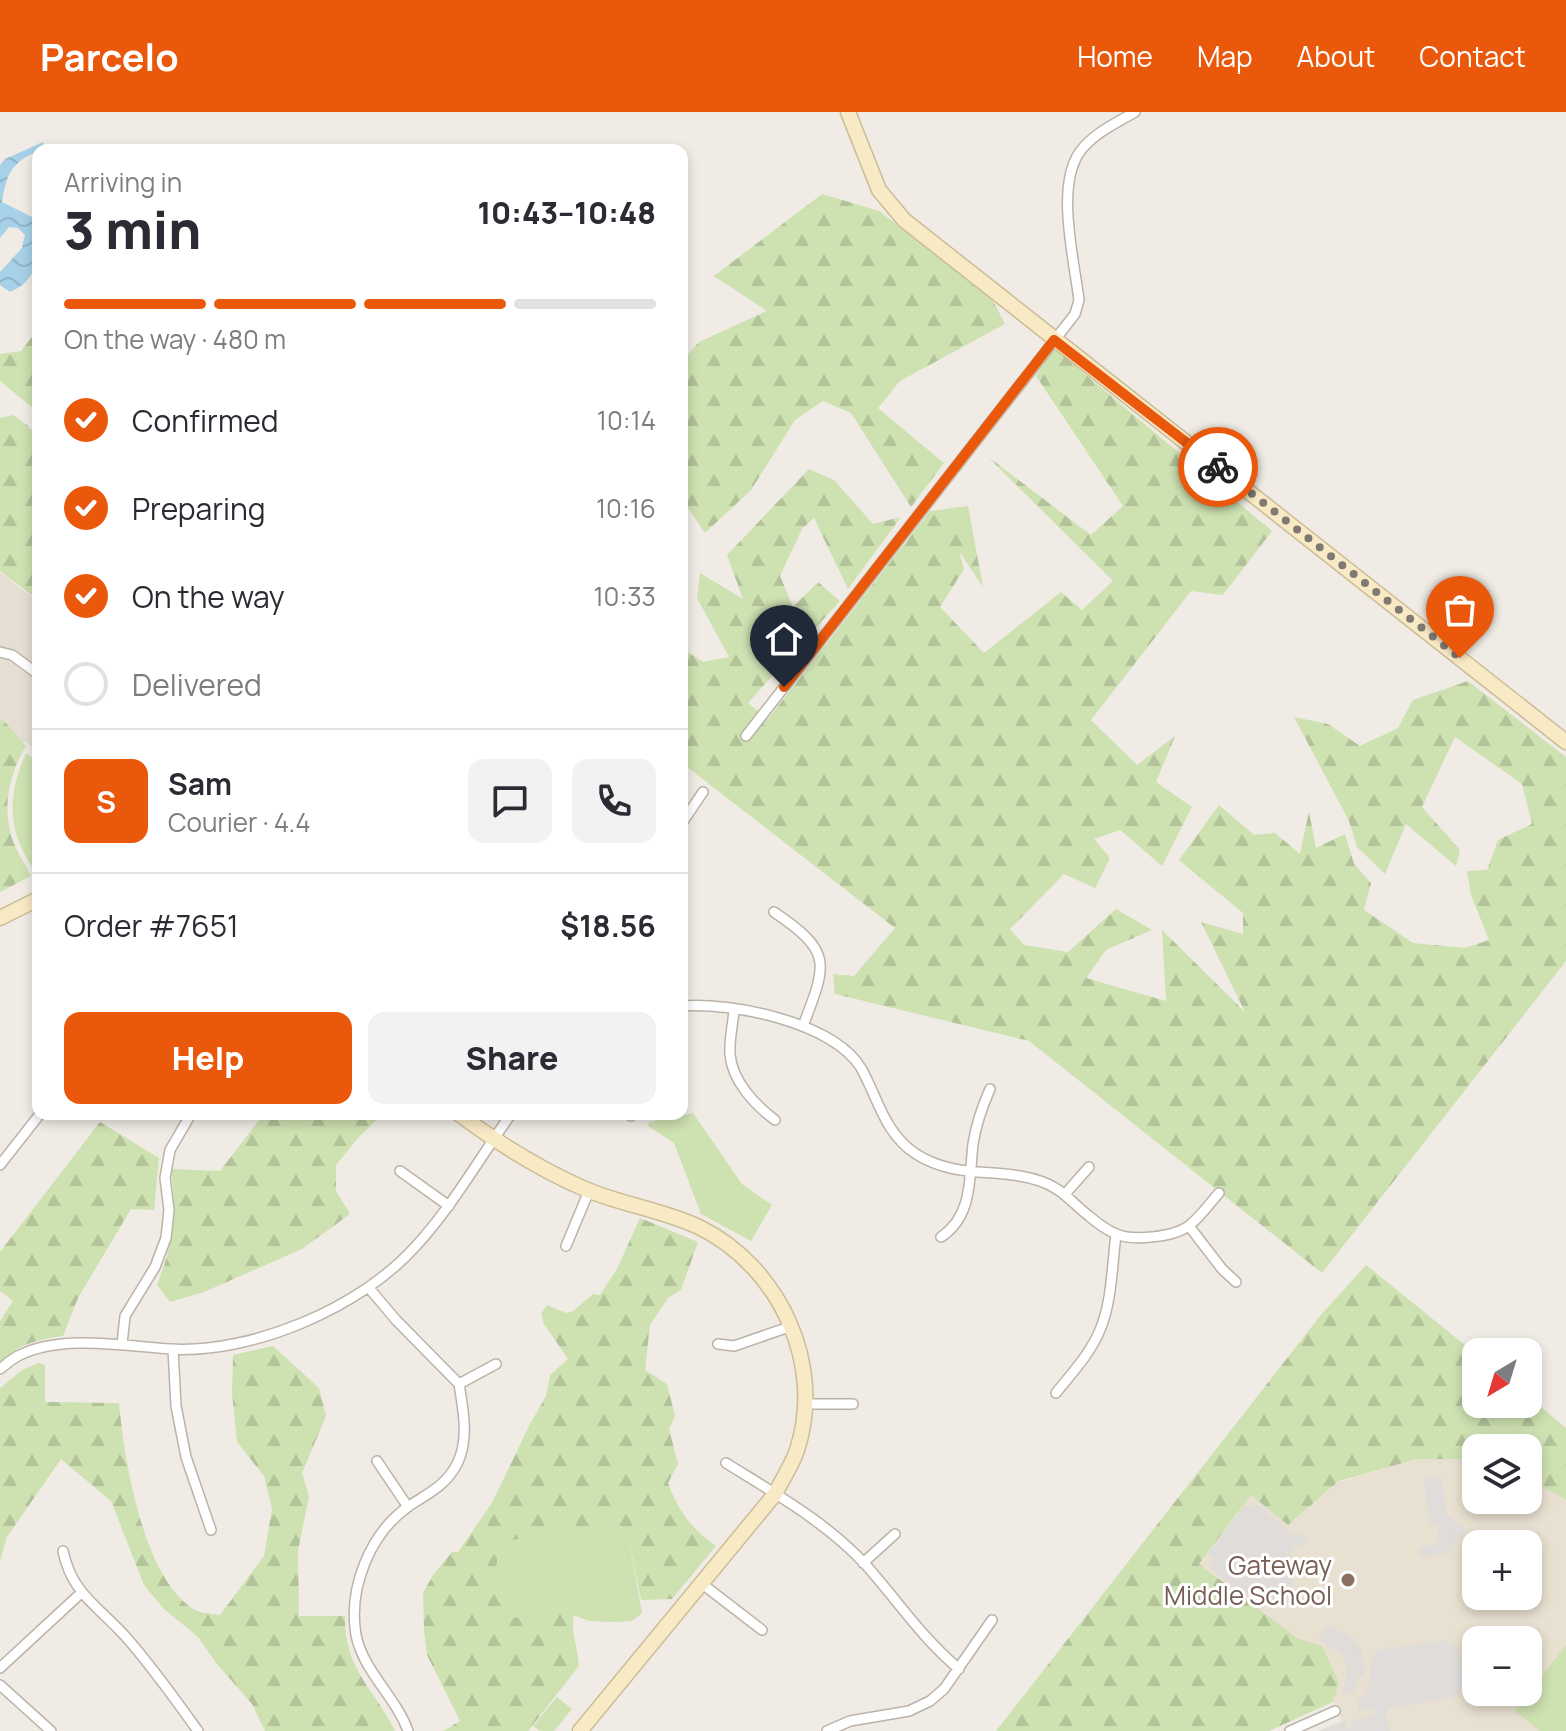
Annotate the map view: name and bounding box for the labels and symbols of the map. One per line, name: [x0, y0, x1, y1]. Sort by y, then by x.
courier: [1178, 427, 1258, 507]
pin: [1426, 576, 1494, 658]
pin: [750, 605, 818, 687]
north arrow: [1462, 1338, 1542, 1418]
place label: Gateway Middle School: [1164, 1547, 1332, 1613]
marker: Gateway Middle School: [1339, 1571, 1357, 1589]

